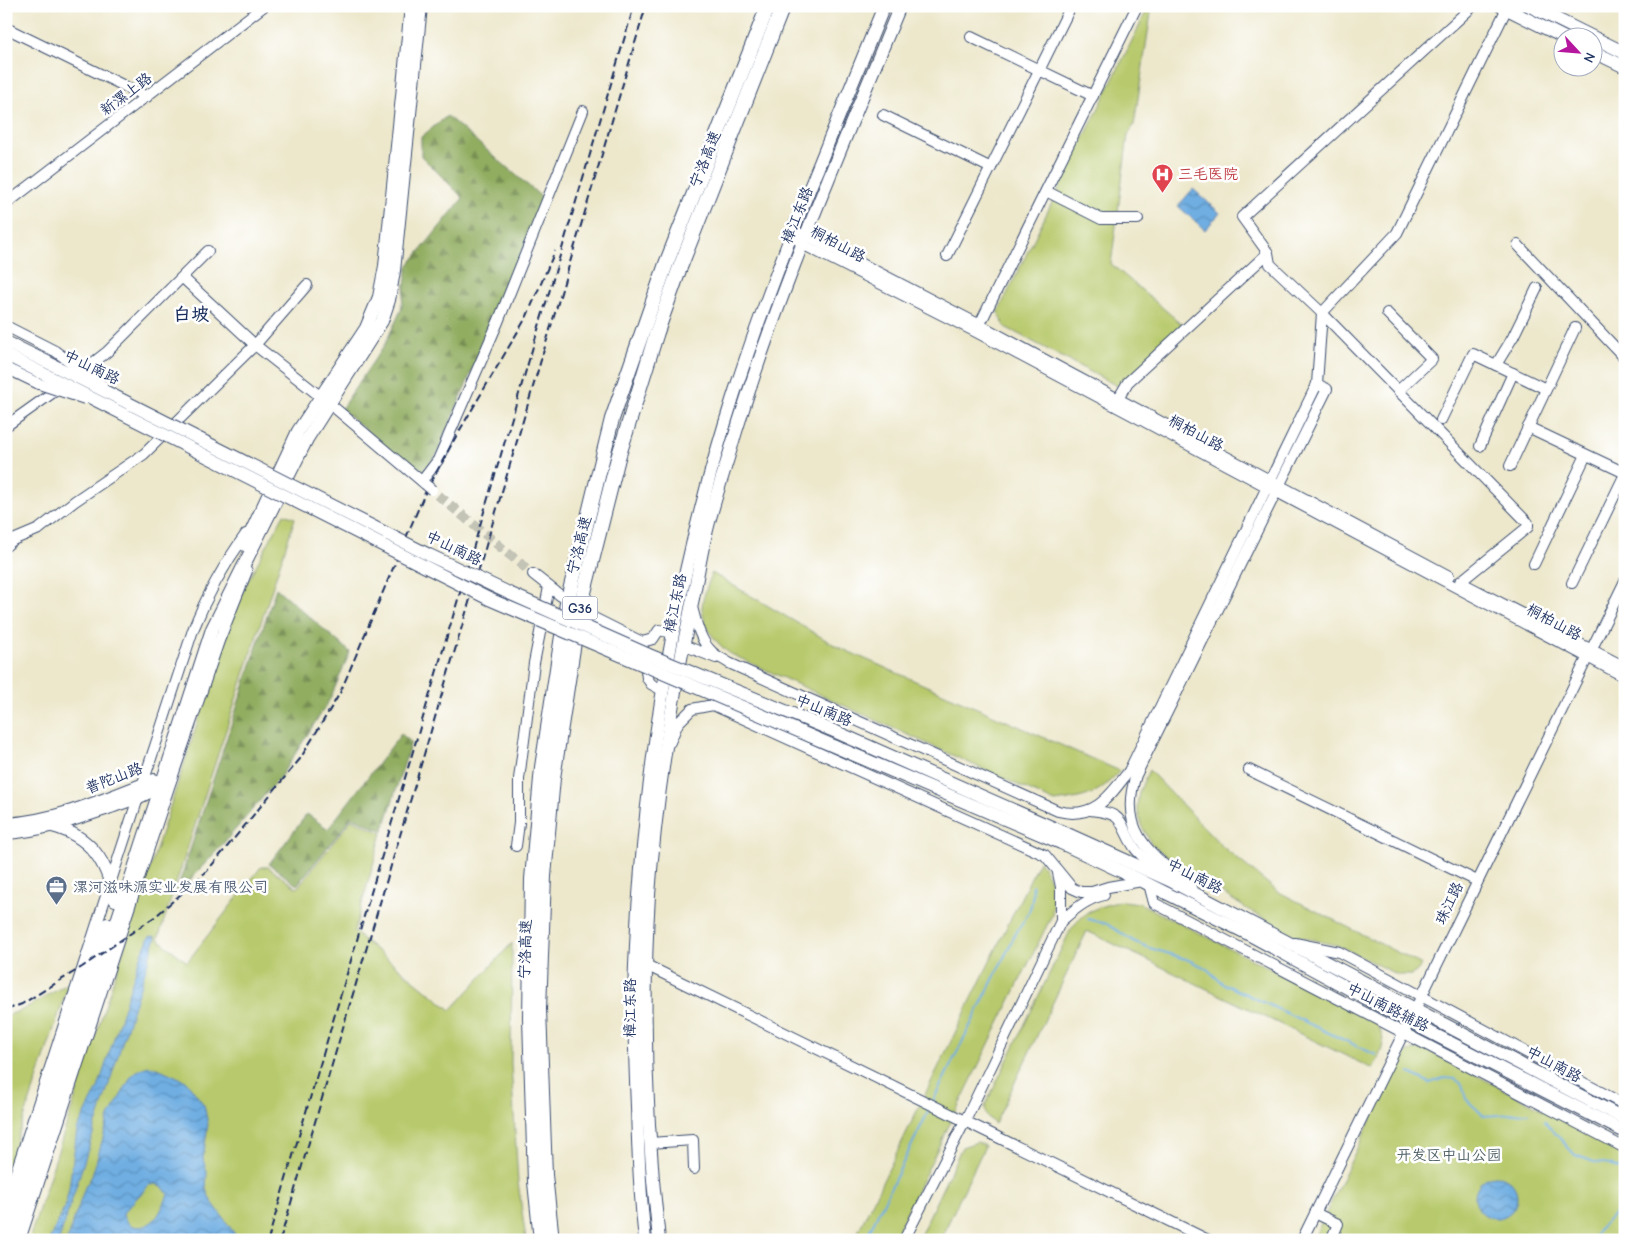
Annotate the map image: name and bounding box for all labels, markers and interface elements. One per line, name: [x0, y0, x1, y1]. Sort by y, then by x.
north arrow: [1554, 28, 1604, 78]
text: N: [1580, 50, 1599, 65]
street label: 新漯上路: [97, 69, 155, 119]
street label: 宁洛高速: [685, 128, 725, 190]
hospital icon: 三毛医院: [1150, 162, 1174, 193]
place label: 三毛医院: [1178, 165, 1238, 183]
street label: 樟江东路: [777, 184, 817, 246]
street label: 桐柏山路: [807, 222, 869, 266]
district label: 白坡: [173, 304, 209, 325]
street label: 中山南路: [61, 346, 123, 388]
street label: 桐柏山路: [1165, 411, 1227, 455]
street label: 宁洛高速: [563, 514, 595, 576]
street label: 中山南路: [423, 527, 485, 569]
street label: 樟江东路: [660, 572, 690, 634]
road number: G36: [562, 596, 598, 620]
street label: 桐柏山路: [1523, 600, 1585, 644]
street label: 中山南路: [793, 690, 855, 730]
street label: 普陀山路: [83, 759, 145, 797]
street label: 中山南路: [1164, 854, 1226, 898]
office icon: 漯河滋味源实业发展有限公司: [45, 875, 69, 906]
place label: 漯河滋味源实业发展有限公司: [73, 878, 268, 896]
street label: 珠江路: [1431, 879, 1467, 927]
street label: 宁洛高速: [515, 919, 535, 979]
street label: 樟江东路: [621, 978, 639, 1038]
street label: 中山南路辅路: [1344, 979, 1432, 1035]
street label: 中山南路: [1523, 1042, 1585, 1086]
park label: 开发区中山公园: [1396, 1146, 1502, 1164]

